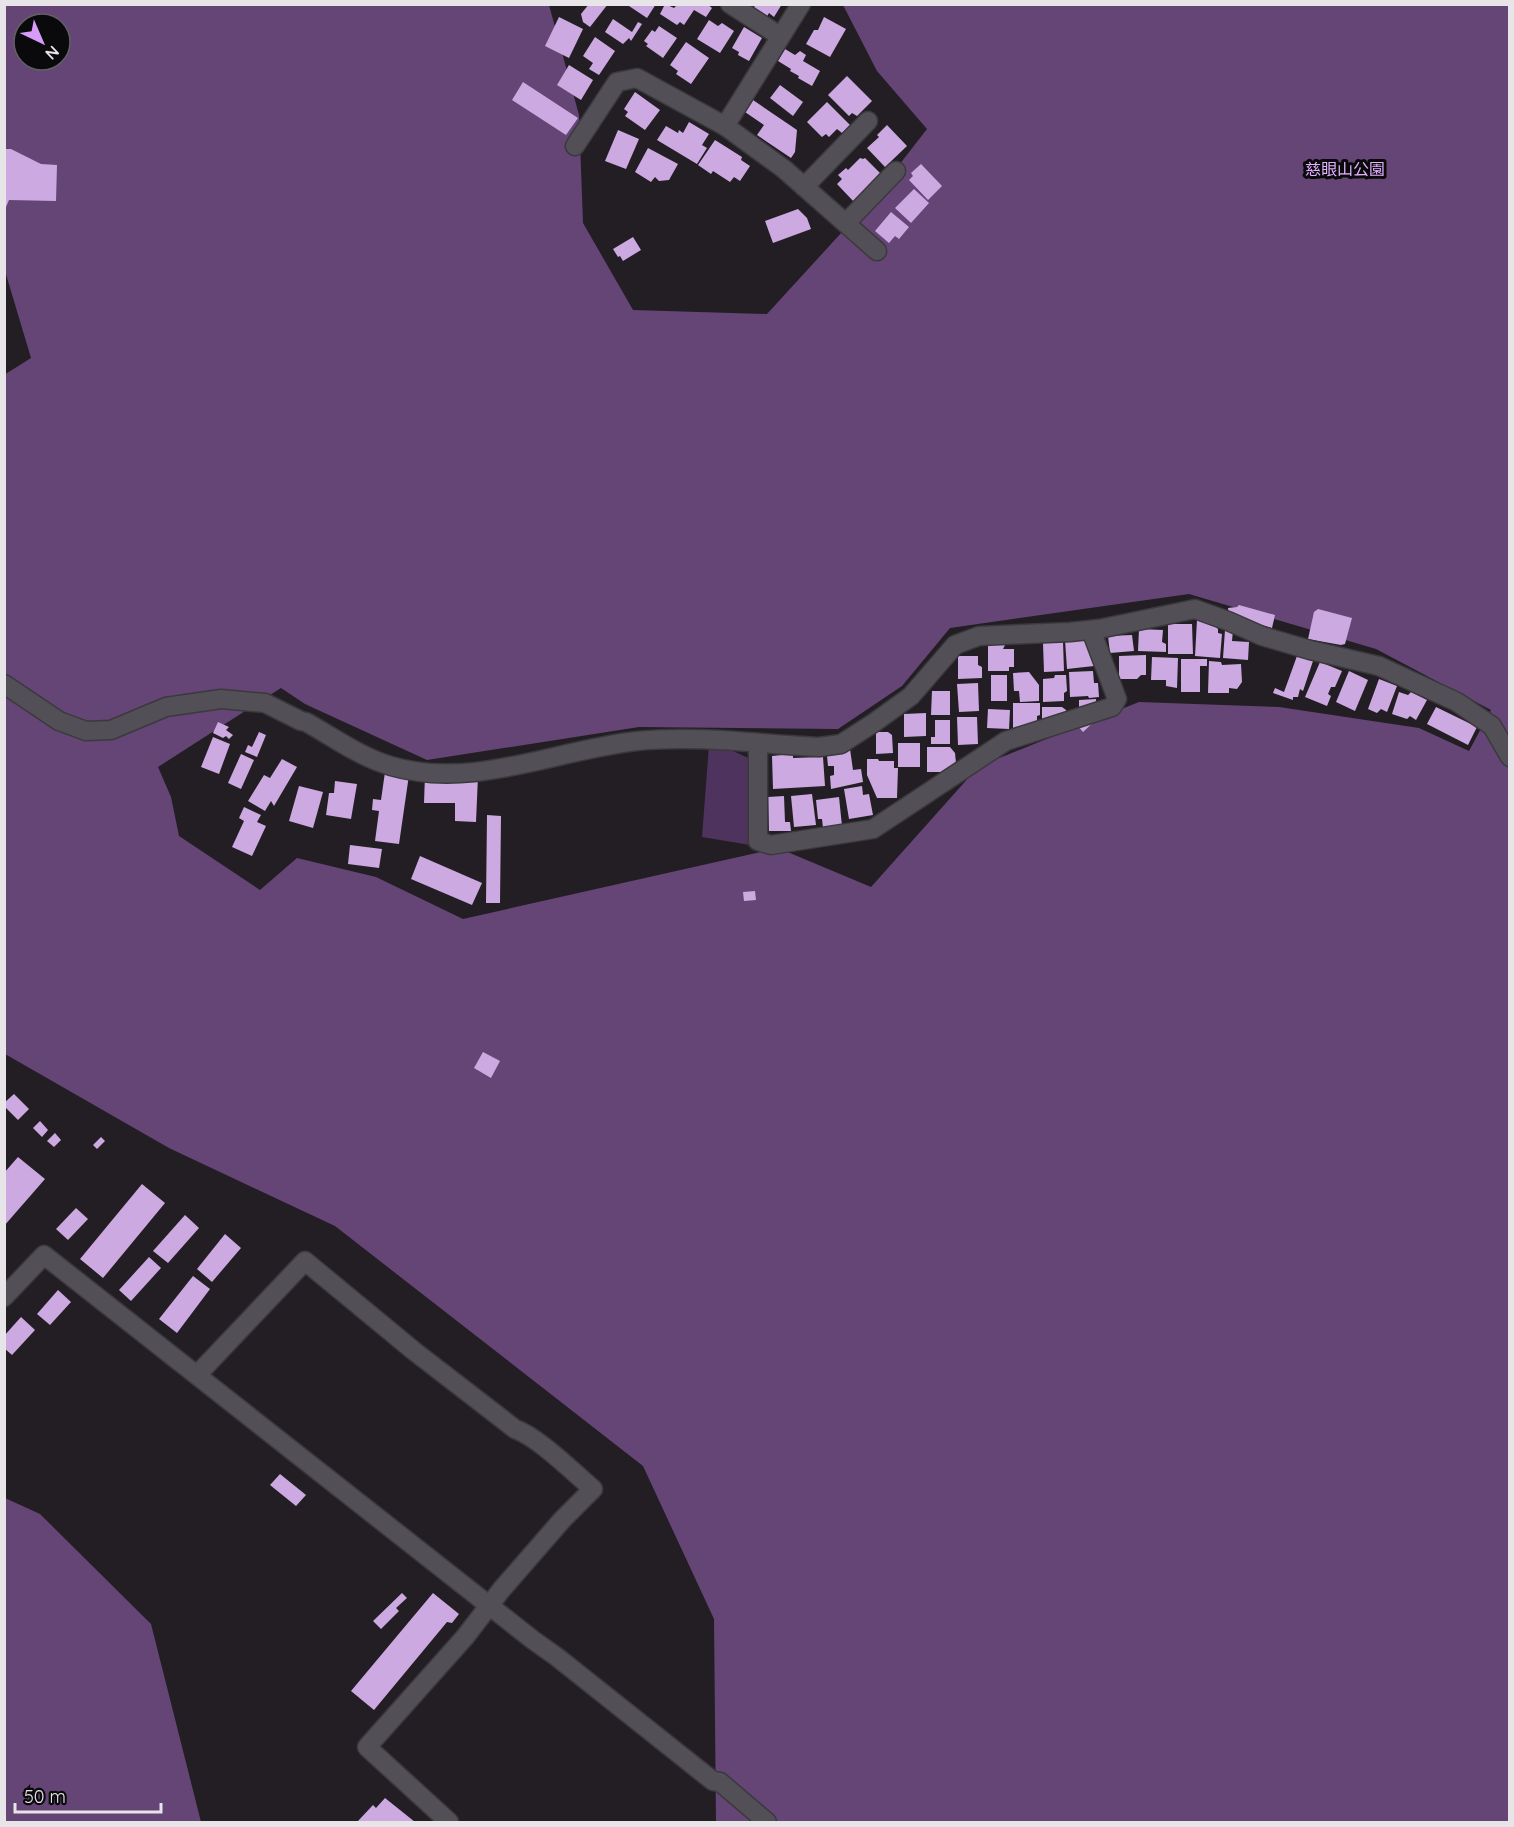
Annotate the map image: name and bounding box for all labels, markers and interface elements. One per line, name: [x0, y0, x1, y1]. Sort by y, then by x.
north arrow: [12, 12, 72, 72]
text: N: [41, 42, 64, 64]
park label: 慈眼山公園: [1305, 159, 1385, 179]
scale bar: [15, 1776, 160, 1814]
text: 50 m: [24, 1785, 66, 1808]

